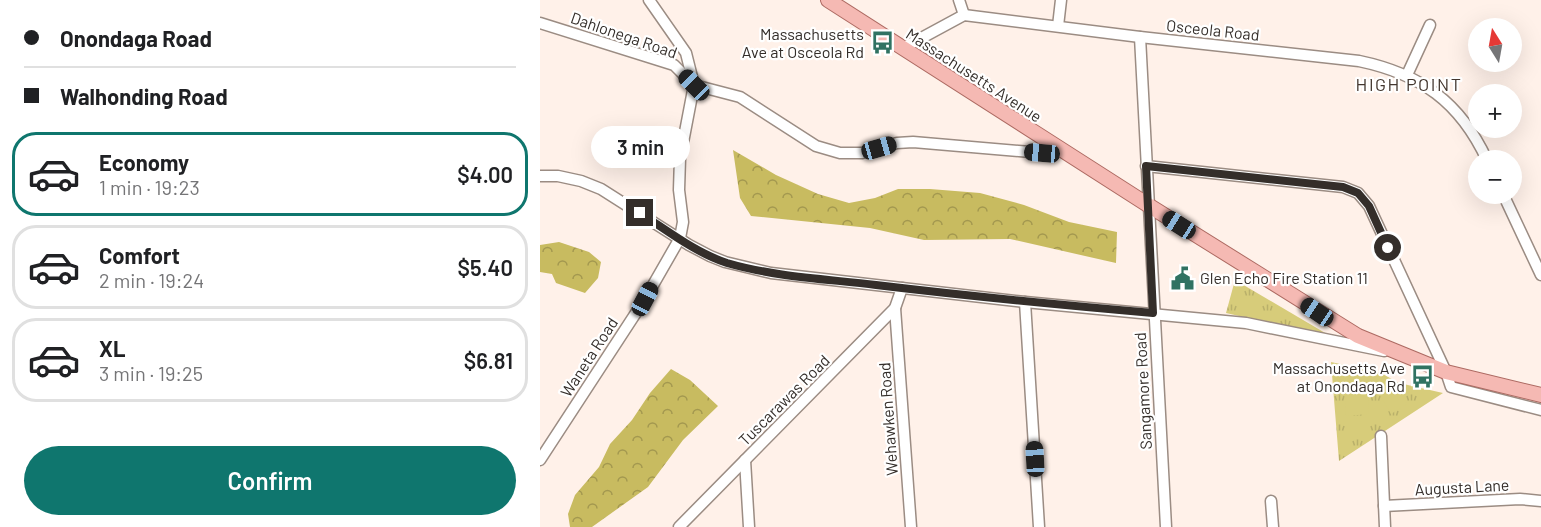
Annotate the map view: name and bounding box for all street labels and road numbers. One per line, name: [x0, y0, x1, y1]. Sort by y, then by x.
street label: Dahlonega Road: [568, 7, 680, 62]
street label: Osceola Road: [1166, 15, 1261, 44]
street label: Massachusetts Avenue: [903, 24, 1046, 126]
street label: Waneta Road: [556, 313, 621, 400]
street label: Sangamore Road: [1130, 332, 1155, 450]
street label: Tuscarawas Road: [734, 350, 833, 449]
street label: Wehawken Road: [874, 362, 901, 476]
street label: Augusta Lane: [1414, 475, 1510, 498]

